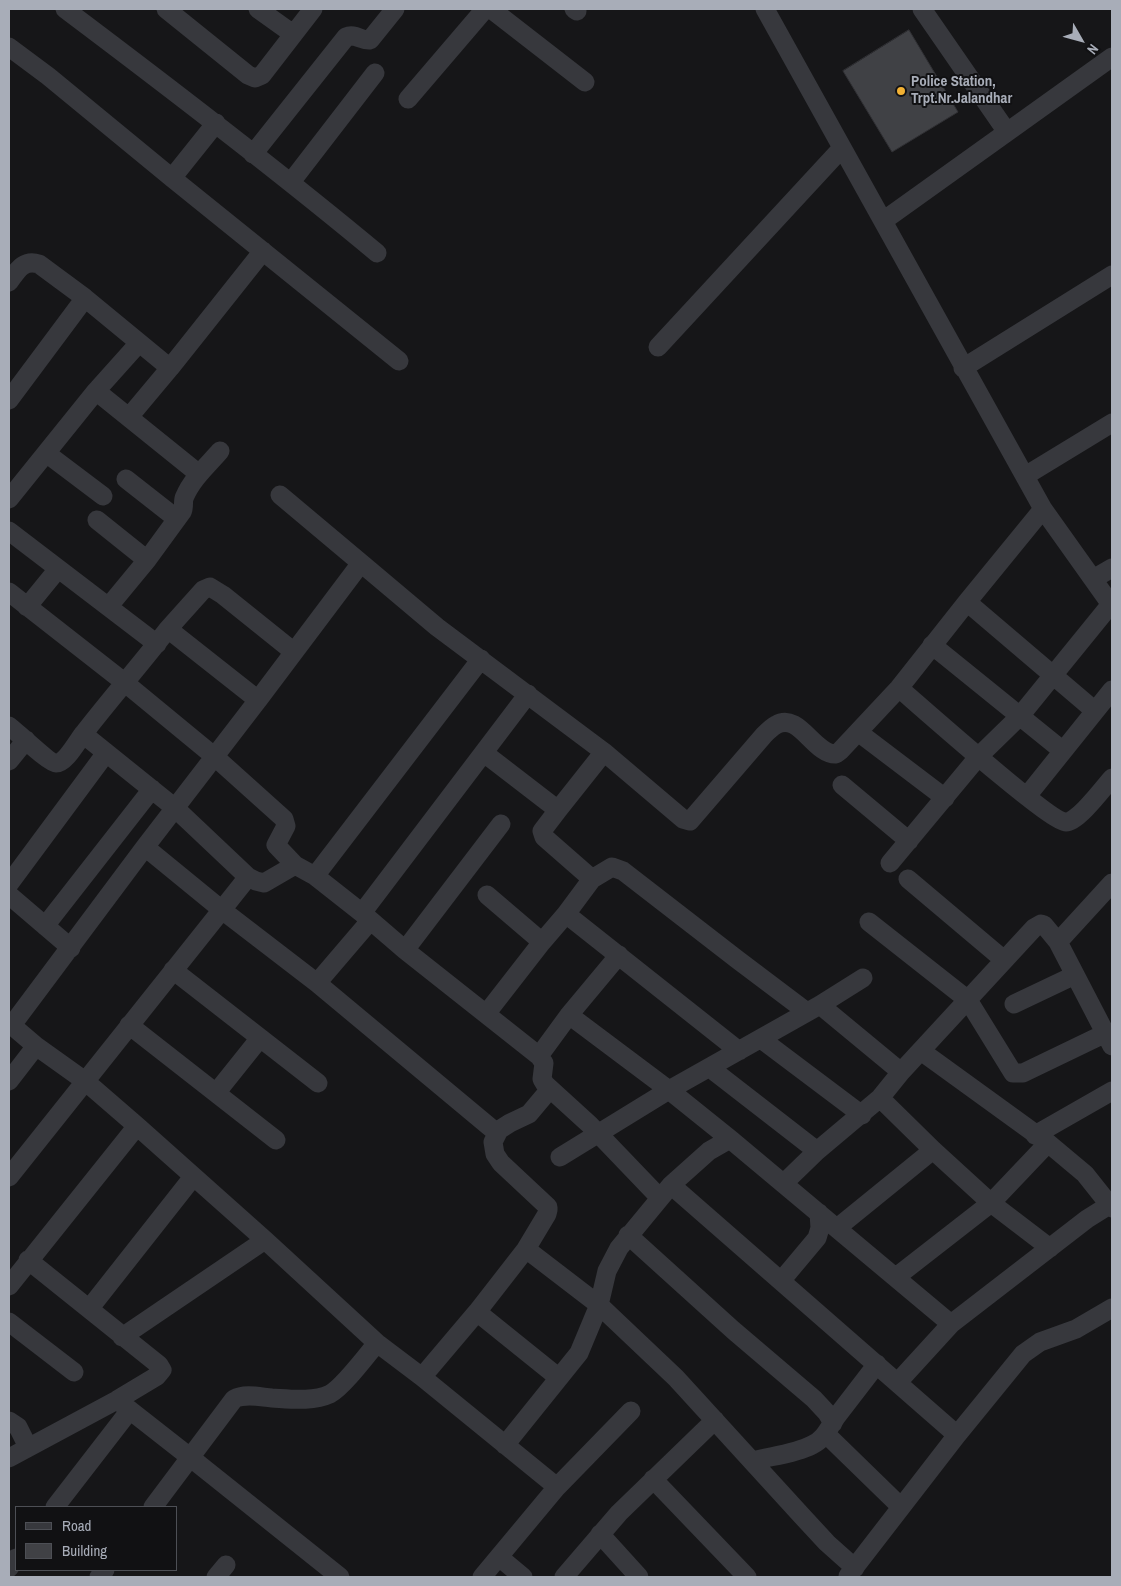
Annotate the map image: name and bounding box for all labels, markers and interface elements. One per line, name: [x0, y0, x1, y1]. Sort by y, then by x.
north arrow: [1056, 15, 1106, 65]
text: N: [1083, 40, 1102, 58]
place label: Police Station, Trpt.Nr.Jalandhar: [911, 73, 1012, 108]
marker: Police Station, Trpt.Nr.Jalandhar: [895, 85, 907, 97]
legend: [15, 1506, 178, 1571]
text: Road: [62, 1515, 91, 1536]
text: Building: [62, 1540, 107, 1561]

